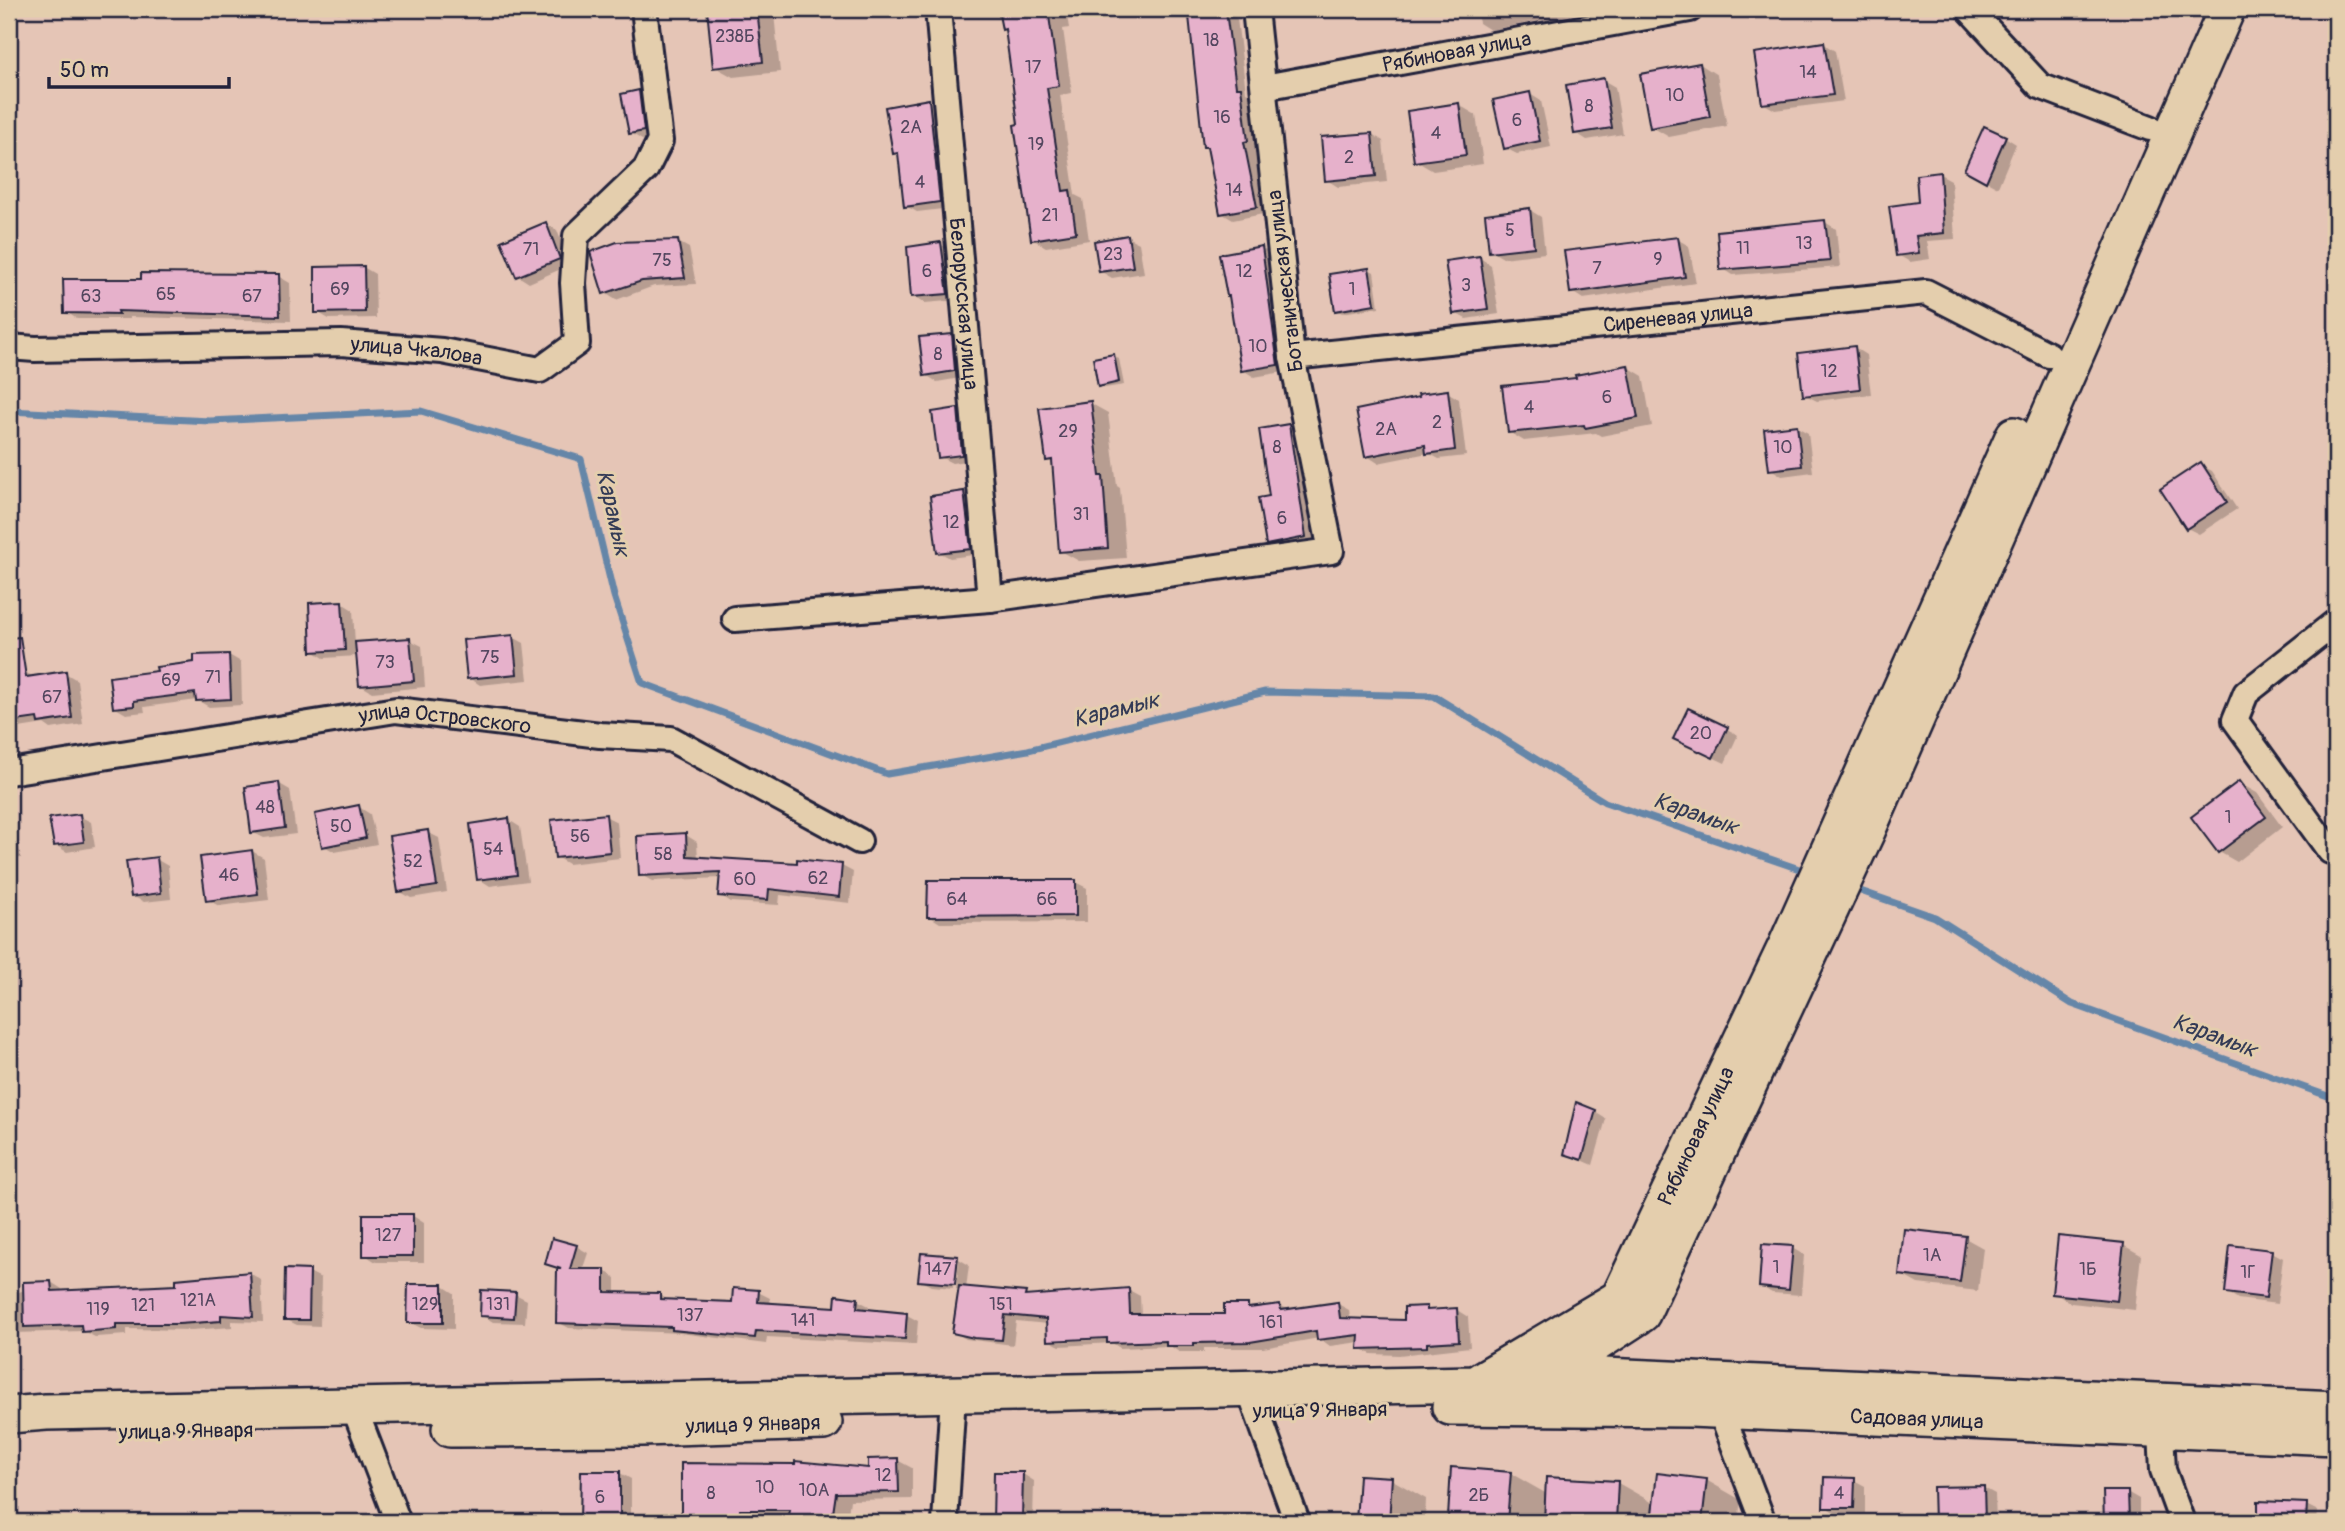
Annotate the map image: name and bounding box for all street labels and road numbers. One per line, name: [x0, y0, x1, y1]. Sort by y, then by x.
street label: Рябиновая улица: [1381, 25, 1533, 79]
street label: Ботаническая улица: [1261, 189, 1310, 373]
street label: Белорусская улица: [942, 217, 985, 391]
street label: Сиреневая улица: [1602, 297, 1754, 339]
street label: улица Чкалова: [348, 331, 485, 373]
street label: улица Островского: [356, 696, 533, 740]
street label: Рябиновая улица: [1652, 1062, 1741, 1210]
street label: улица 9 Января: [1251, 1396, 1388, 1425]
street label: Садовая улица: [1849, 1403, 1984, 1436]
street label: улица 9 Января: [684, 1409, 821, 1441]
street label: улица 9 Января: [117, 1417, 254, 1446]

